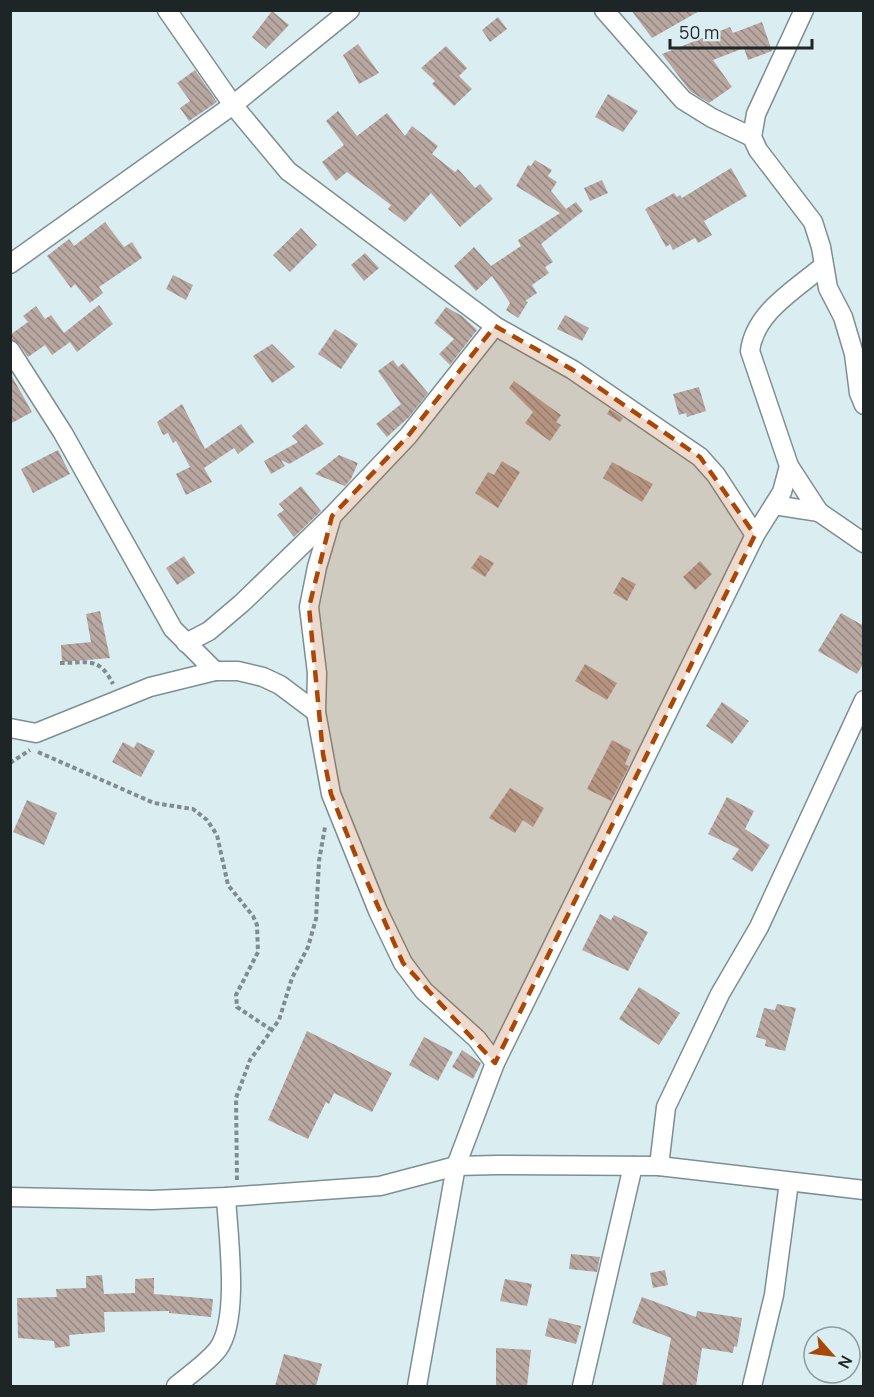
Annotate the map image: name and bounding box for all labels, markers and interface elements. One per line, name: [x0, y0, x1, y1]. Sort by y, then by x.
scale bar: [670, 12, 812, 50]
text: 50 m: [679, 20, 719, 44]
north arrow: [802, 1325, 862, 1385]
text: N: [833, 1352, 858, 1372]

